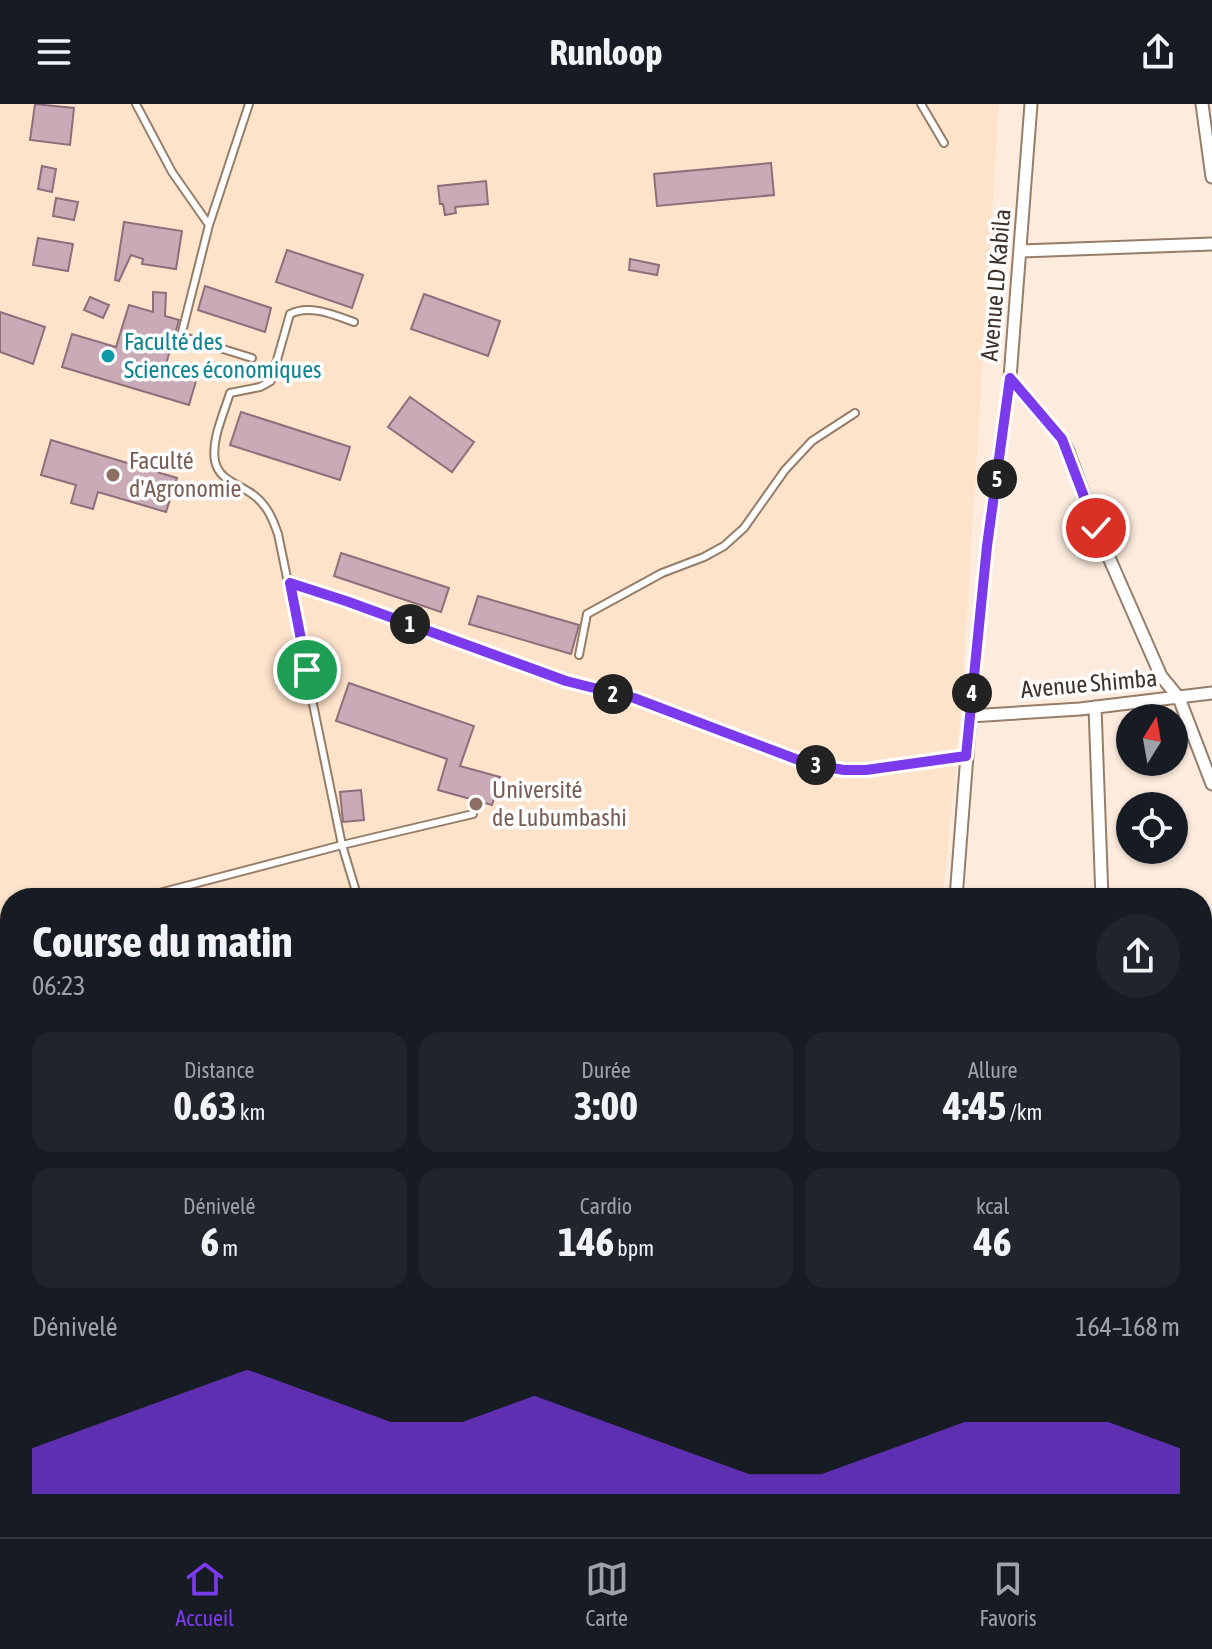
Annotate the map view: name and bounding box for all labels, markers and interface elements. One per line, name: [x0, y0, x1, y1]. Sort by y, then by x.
icon: menu: [32, 30, 76, 74]
icon: share: [1136, 30, 1180, 74]
text: Runloop: [550, 31, 662, 73]
street label: Avenue LD Kabila: [975, 208, 1016, 362]
place label: Faculté des Sciences économiques: [124, 328, 322, 383]
marker: Faculté des Sciences économiques: [99, 347, 117, 365]
place label: Faculté d'Agronomie: [129, 447, 241, 502]
pin: 5: [977, 459, 1017, 499]
marker: Faculté d'Agronomie: [104, 466, 122, 484]
text: 5: [992, 466, 1002, 492]
pin: [1062, 494, 1130, 562]
icon: check: [1074, 506, 1118, 550]
pin: 1: [390, 604, 430, 644]
text: 1: [405, 611, 415, 637]
pin: [273, 636, 341, 704]
icon: arrive: [285, 648, 329, 692]
street label: Avenue Shimba: [1020, 664, 1158, 703]
pin: 4: [952, 673, 992, 713]
pin: 2: [593, 674, 633, 714]
text: 4: [967, 680, 977, 706]
text: 2: [608, 681, 618, 707]
north arrow: [1116, 704, 1188, 776]
map controls: [1116, 704, 1188, 864]
pin: 3: [796, 745, 836, 785]
text: 3: [811, 752, 821, 778]
place label: Université de Lubumbashi: [492, 776, 627, 831]
button: locate: [1116, 792, 1188, 864]
marker: Université de Lubumbashi: [467, 795, 485, 813]
button: share: [1096, 914, 1180, 998]
text: Course du matin: [32, 916, 293, 966]
text: 06:23: [32, 971, 86, 1001]
text: Distance: [184, 1057, 255, 1083]
text: Durée: [581, 1057, 631, 1083]
text: Allure: [968, 1057, 1017, 1083]
text: 0.63: [173, 1083, 237, 1128]
text: 3:00: [574, 1083, 638, 1128]
text: 4:45: [943, 1083, 1006, 1128]
text: km: [237, 1099, 265, 1125]
text: /km: [1006, 1099, 1042, 1125]
text: Dénivelé: [183, 1193, 256, 1219]
text: Cardio: [580, 1193, 632, 1219]
text: kcal: [976, 1193, 1009, 1219]
text: 6: [200, 1219, 219, 1264]
text: 146: [558, 1219, 614, 1264]
text: 46: [974, 1219, 1011, 1264]
text: m: [219, 1235, 238, 1261]
text: bpm: [614, 1235, 654, 1261]
text: Dénivelé: [32, 1312, 118, 1342]
text: 164–168 m: [1075, 1312, 1180, 1342]
tab: Accueil: [175, 1557, 234, 1631]
tab: Carte: [585, 1557, 629, 1631]
tab: Favoris: [979, 1557, 1037, 1631]

